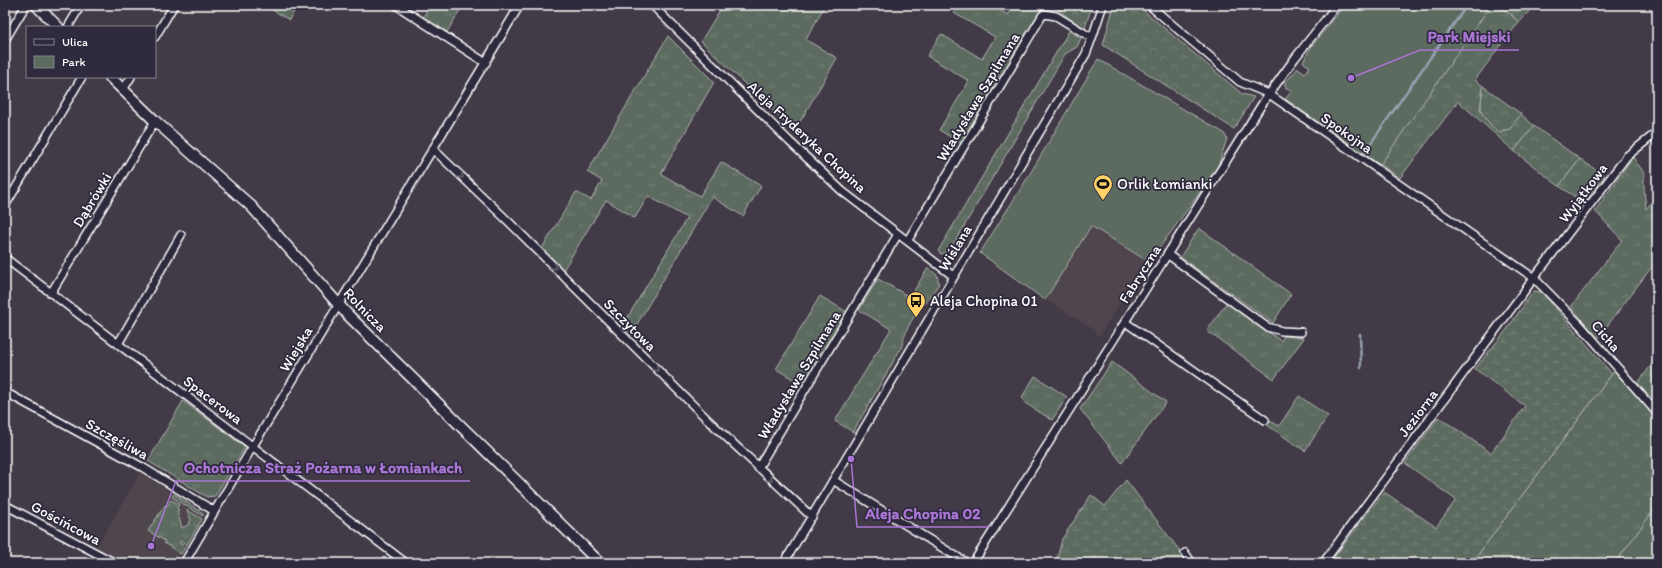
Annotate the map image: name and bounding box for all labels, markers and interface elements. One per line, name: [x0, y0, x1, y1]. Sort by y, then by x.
callout: Park Miejski: [1420, 22, 1519, 50]
legend: [26, 26, 156, 78]
text: Park Miejski: [1427, 27, 1511, 47]
street label: Władysława Szpilmana: [932, 29, 1024, 165]
text: Ulica: [62, 35, 88, 49]
text: Park: [62, 55, 86, 69]
street label: Aleja Fryderyka Chopina: [744, 77, 870, 197]
street label: Spokojna: [1318, 109, 1377, 157]
street label: Wyjątkowa: [1555, 159, 1612, 226]
street label: Dąbrówki: [69, 169, 115, 231]
one-way arrow: [456, 171, 464, 179]
sports icon: Orlik Łomianki: [1092, 173, 1114, 201]
place label: Orlik Łomianki: [1117, 175, 1212, 193]
street label: Wiślana: [934, 221, 976, 274]
street label: Fabryczna: [1115, 241, 1165, 307]
one-way arrow: [549, 262, 557, 270]
street label: Rolnicza: [340, 284, 391, 336]
bus stop icon: Aleja Chopina 01: [905, 290, 927, 318]
place label: Aleja Chopina 01: [930, 292, 1037, 310]
street label: Szczytowa: [600, 295, 661, 356]
street label: Władysława Szpilmana: [753, 307, 845, 443]
street label: Cicha: [1588, 317, 1625, 356]
street label: Wiejska: [275, 323, 317, 375]
one-way arrow: [651, 364, 659, 372]
street label: Spacerowa: [180, 372, 246, 428]
street label: Jeziorna: [1394, 386, 1442, 440]
street label: Szczęśliwa: [83, 414, 152, 464]
callout: Ochotnicza Straż Pożarna w Łomiankach: [176, 453, 470, 481]
text: Ochotnicza Straż Pożarna w Łomiankach: [184, 458, 463, 477]
one-way arrow: [765, 474, 772, 481]
street label: Gościńcowa: [28, 497, 104, 549]
callout: Aleja Chopina 02: [857, 499, 989, 527]
text: Aleja Chopina 02: [864, 504, 981, 524]

